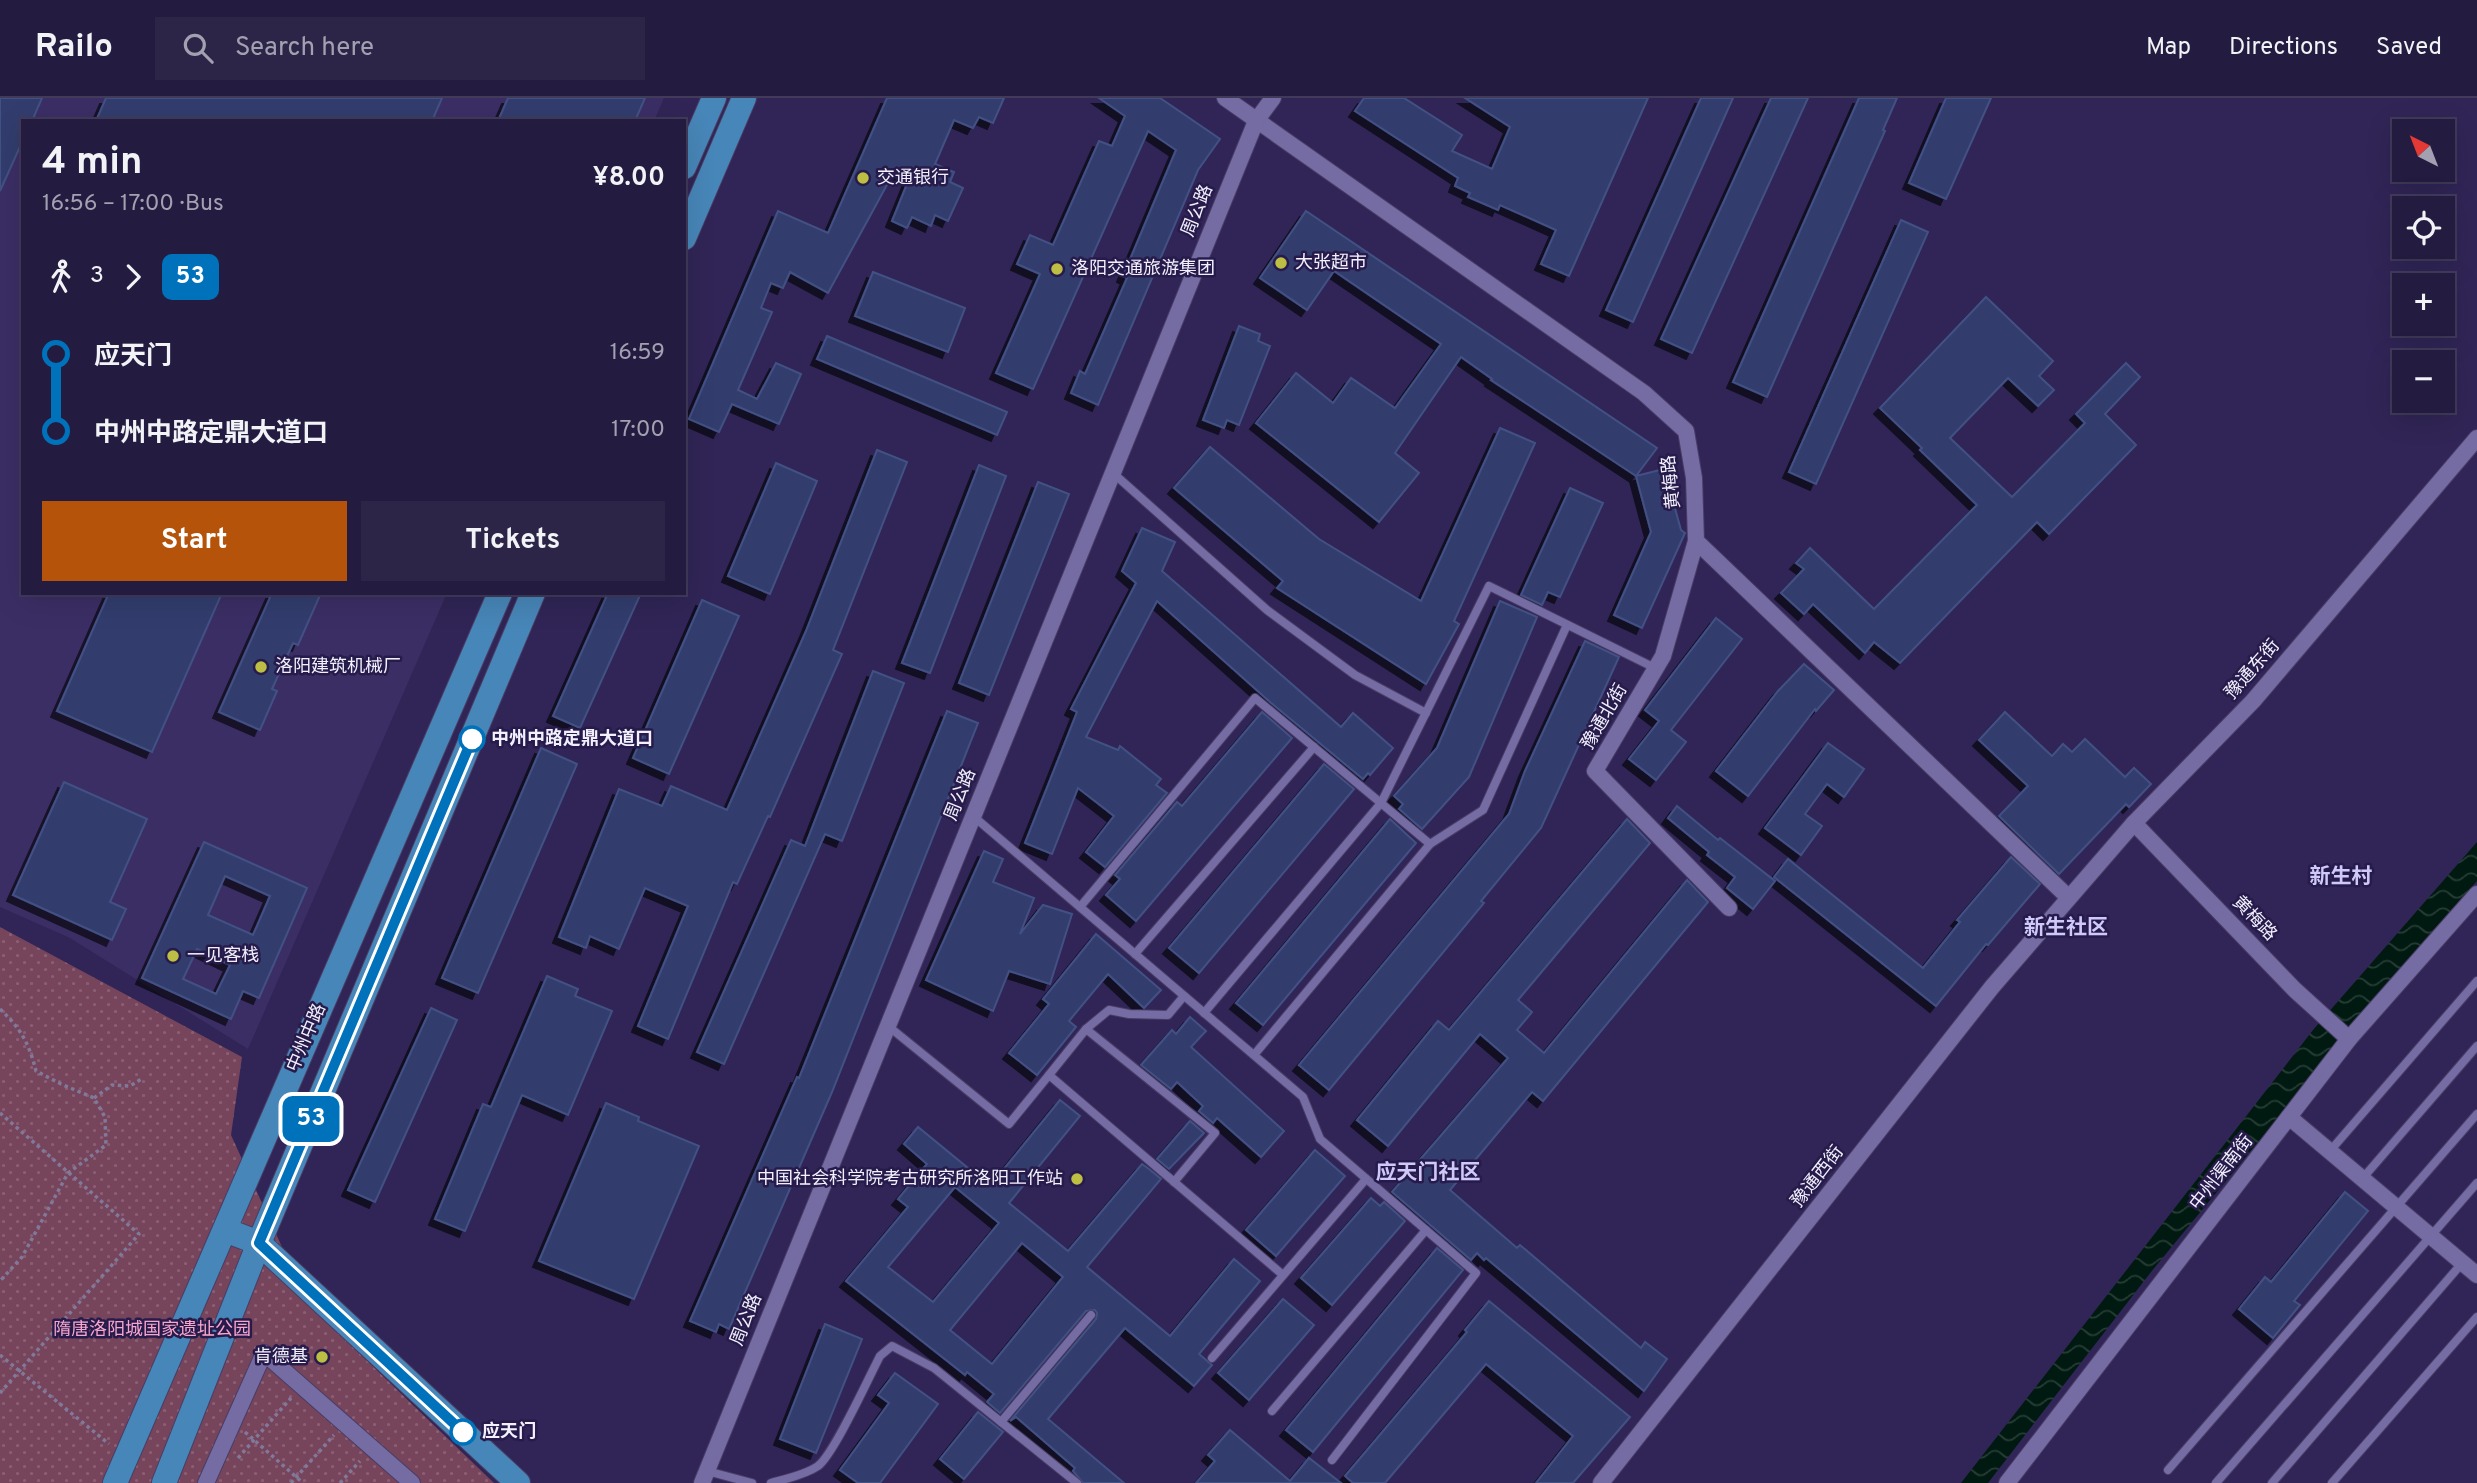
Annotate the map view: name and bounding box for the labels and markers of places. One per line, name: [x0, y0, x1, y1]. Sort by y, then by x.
place label: 交通银行: [877, 167, 949, 190]
marker: 交通银行: [855, 170, 871, 186]
place label: 大张超市: [1295, 252, 1367, 275]
marker: 大张超市: [1273, 255, 1289, 271]
place label: 洛阳交通旅游集团: [1071, 258, 1215, 281]
marker: 洛阳交通旅游集团: [1049, 261, 1065, 277]
place label: 洛阳建筑机械厂: [275, 656, 401, 679]
marker: 洛阳建筑机械厂: [253, 659, 269, 675]
marker: 中州中路定鼎大道口: [459, 726, 485, 752]
place label: 中州中路定鼎大道口: [491, 728, 653, 751]
place label: 一见客栈: [187, 945, 259, 968]
marker: 一见客栈: [165, 948, 181, 964]
place label: 中国社会科学院考古研究所洛阳工作站: [757, 1168, 1063, 1191]
marker: 中国社会科学院考古研究所洛阳工作站: [1069, 1171, 1085, 1187]
place label: 肯德基: [254, 1346, 308, 1369]
marker: 肯德基: [314, 1349, 330, 1365]
marker: 应天门: [450, 1419, 476, 1445]
place label: 应天门: [482, 1421, 536, 1444]

